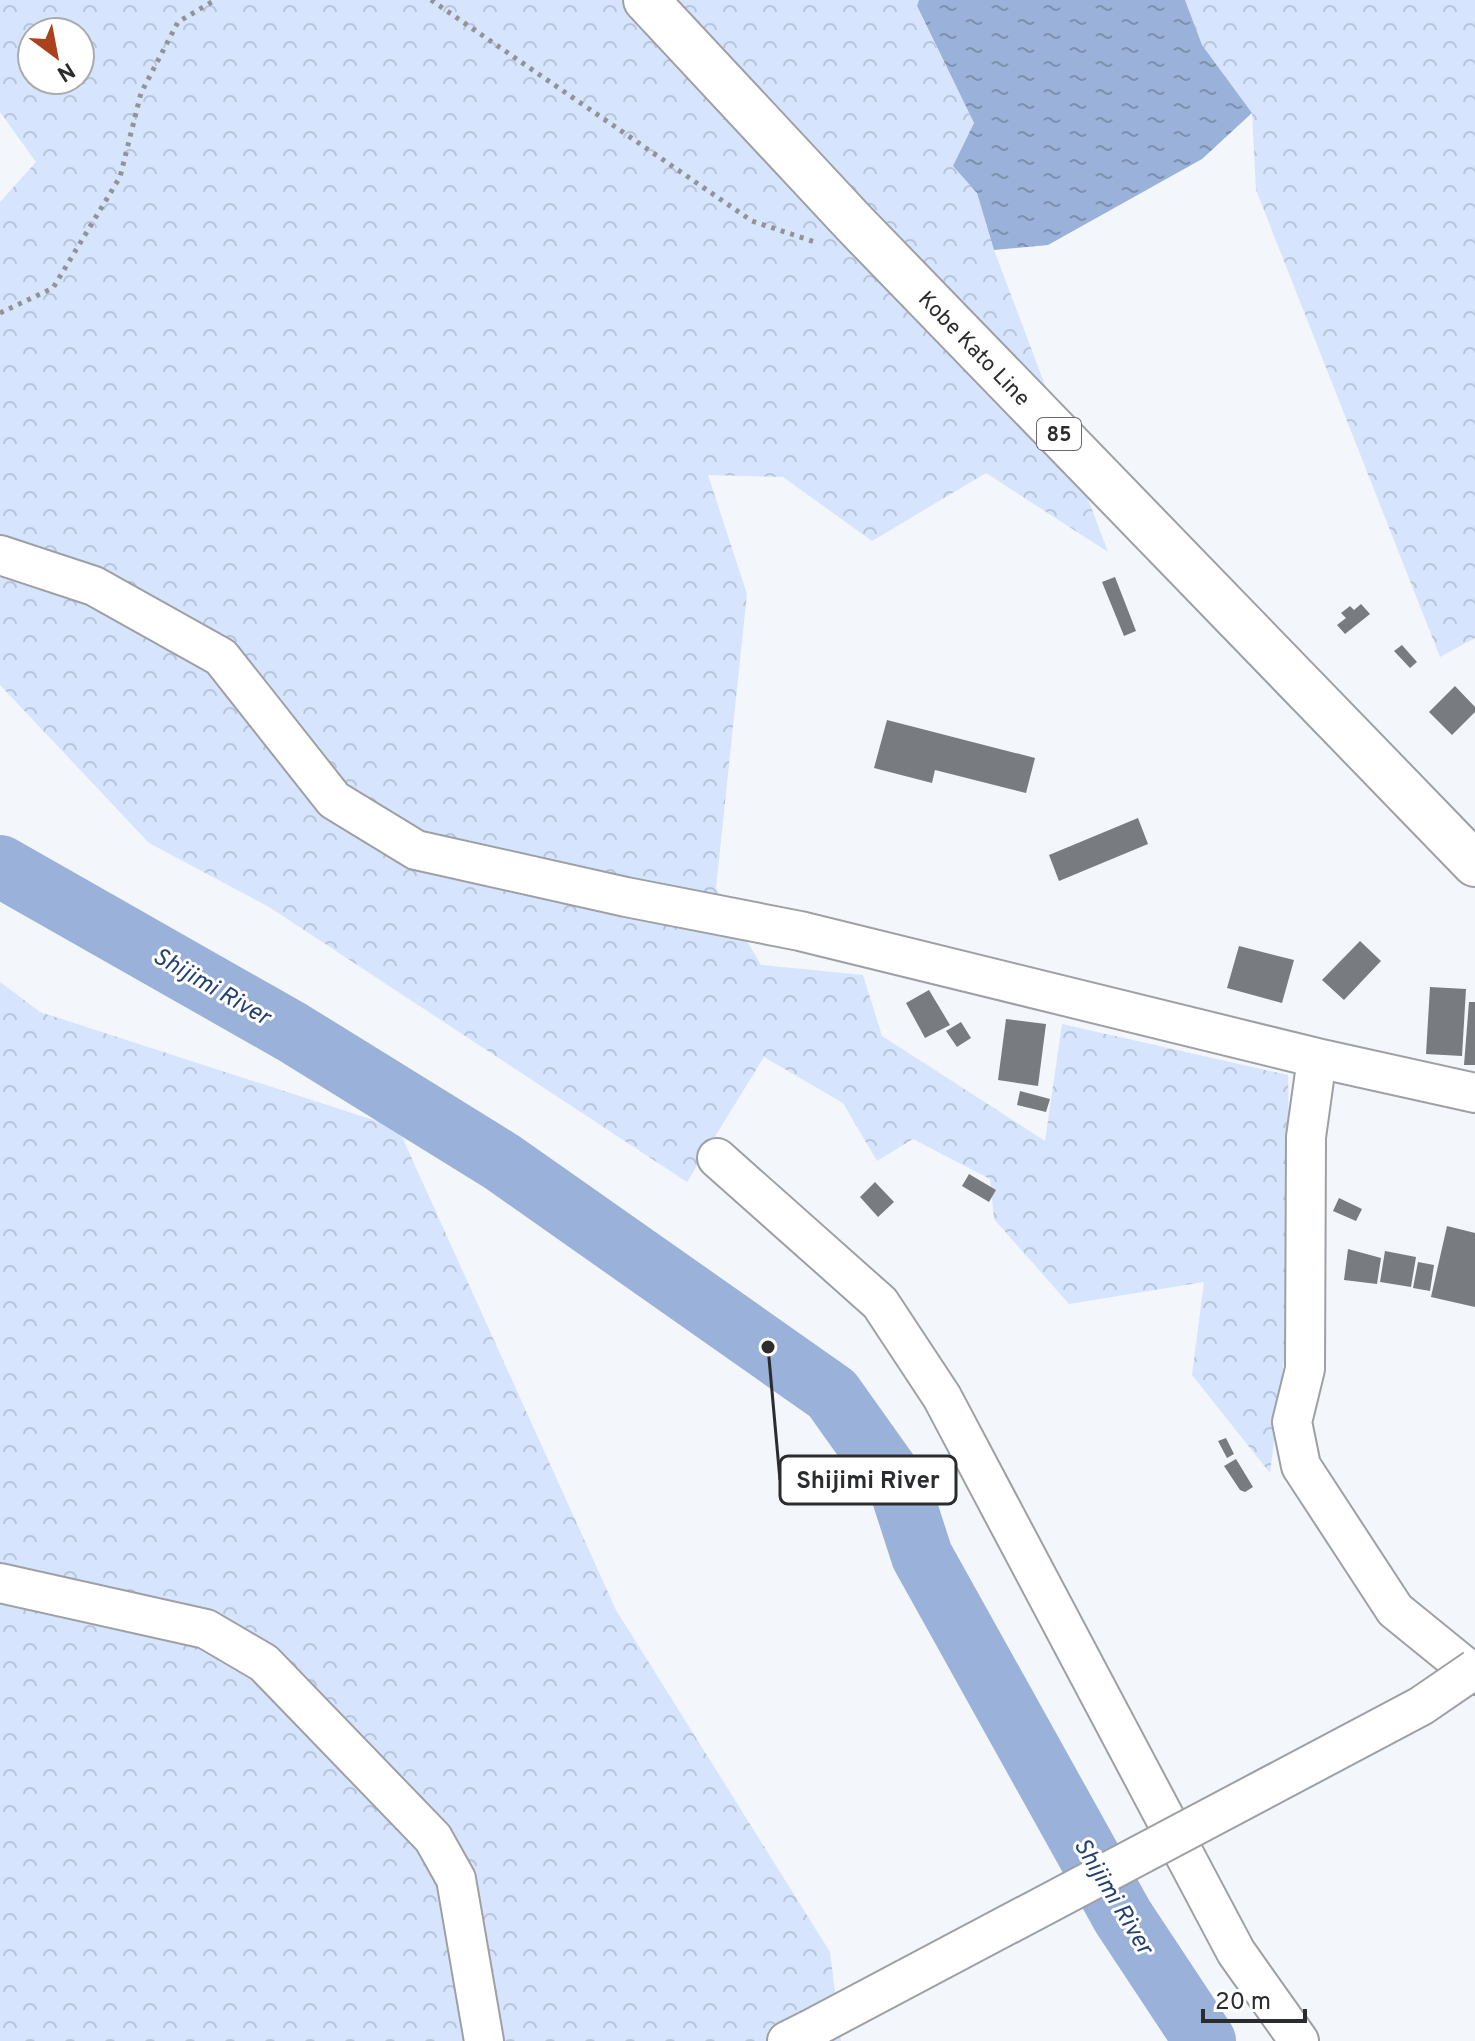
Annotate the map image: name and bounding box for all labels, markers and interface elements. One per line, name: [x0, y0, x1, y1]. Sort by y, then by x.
north arrow: [16, 16, 96, 96]
text: N: [51, 55, 79, 86]
street label: Kobe Kato Line: [912, 287, 1035, 413]
road number: 85: [1037, 418, 1081, 450]
water label: Shijimi River: [147, 942, 277, 1034]
callout: Shijimi River: [780, 1456, 956, 1504]
text: Shijimi River: [796, 1467, 940, 1497]
water label: Shijimi River: [1066, 1833, 1160, 1962]
scale bar: [1203, 1973, 1305, 2023]
text: 20 m: [1215, 1988, 1271, 2018]

